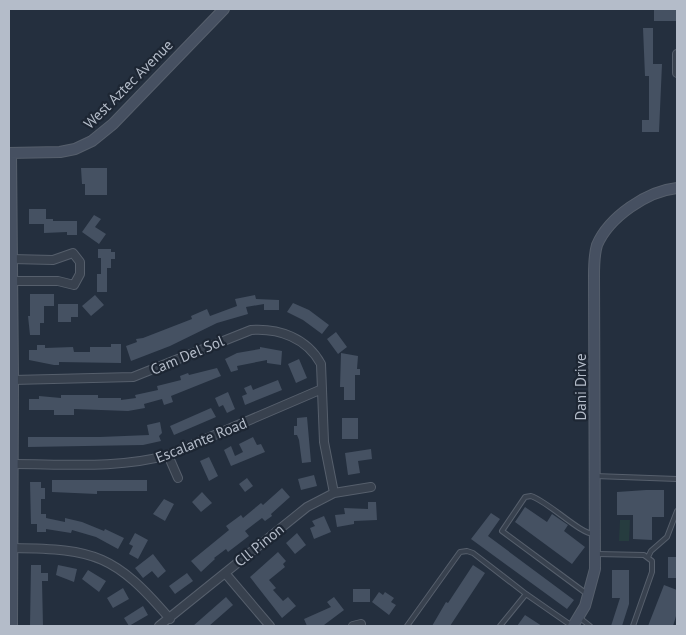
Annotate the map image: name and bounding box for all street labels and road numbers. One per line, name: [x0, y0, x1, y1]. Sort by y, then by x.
street label: West Aztec Avenue: [79, 35, 177, 133]
street label: Cam Del Sol: [147, 331, 227, 379]
street label: Dani Drive: [571, 353, 590, 421]
street label: Escalante Road: [153, 413, 249, 467]
street label: Cll Pinon: [230, 519, 288, 571]

